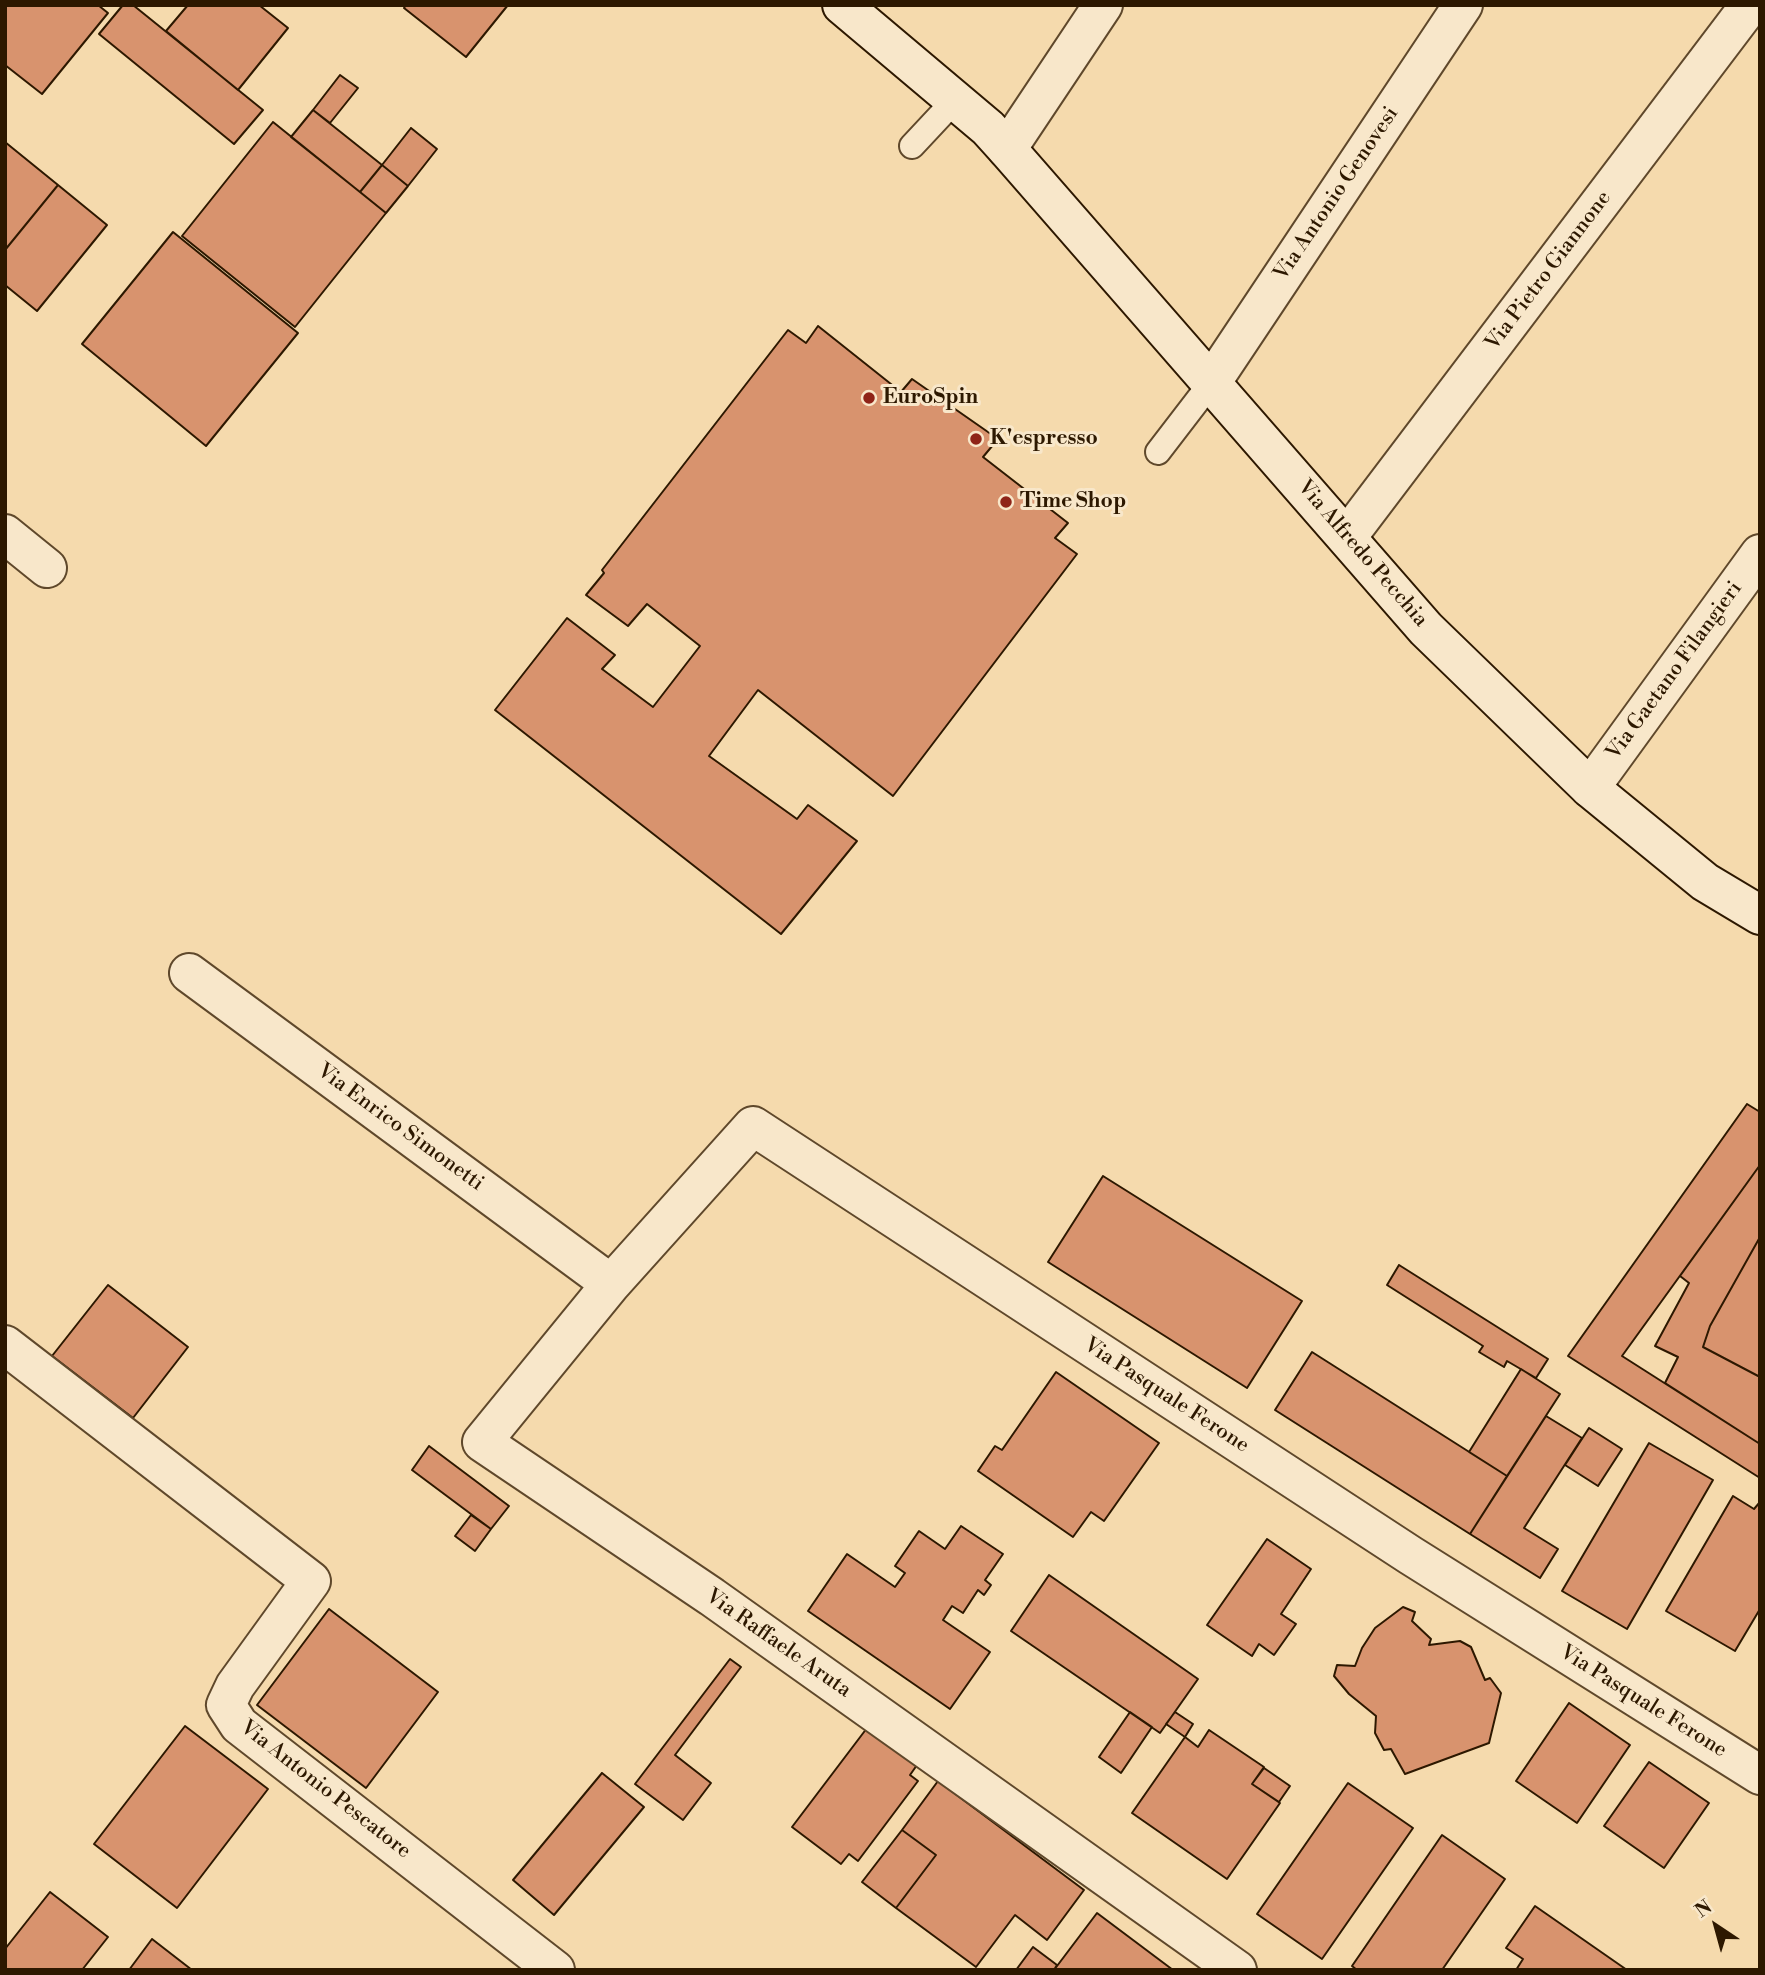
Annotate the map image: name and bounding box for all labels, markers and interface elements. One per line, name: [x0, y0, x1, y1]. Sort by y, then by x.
street label: Via Antonio Genovesi: [1270, 102, 1404, 286]
street label: Via Pietro Giannone: [1481, 186, 1617, 356]
place label: EuroSpin: [883, 385, 978, 411]
marker: EuroSpin: [861, 390, 877, 406]
place label: K'espresso: [990, 426, 1098, 452]
marker: K'espresso: [968, 431, 984, 447]
street label: Via Alfredo Pecchia: [1291, 475, 1433, 633]
place label: Time Shop: [1020, 489, 1126, 515]
marker: Time Shop: [998, 494, 1014, 510]
street label: Via Gaetano Filangieri: [1602, 577, 1748, 765]
street label: Via Enrico Simonetti: [312, 1059, 488, 1197]
street label: Via Pasquale Ferone: [1079, 1333, 1253, 1459]
street label: Via Raffaele Aruta: [700, 1584, 856, 1704]
street label: Via Pasquale Ferone: [1555, 1640, 1731, 1764]
street label: Via Antonio Pescatore: [235, 1716, 415, 1864]
north arrow: [1681, 1891, 1751, 1961]
text: N: [1691, 1895, 1717, 1923]

